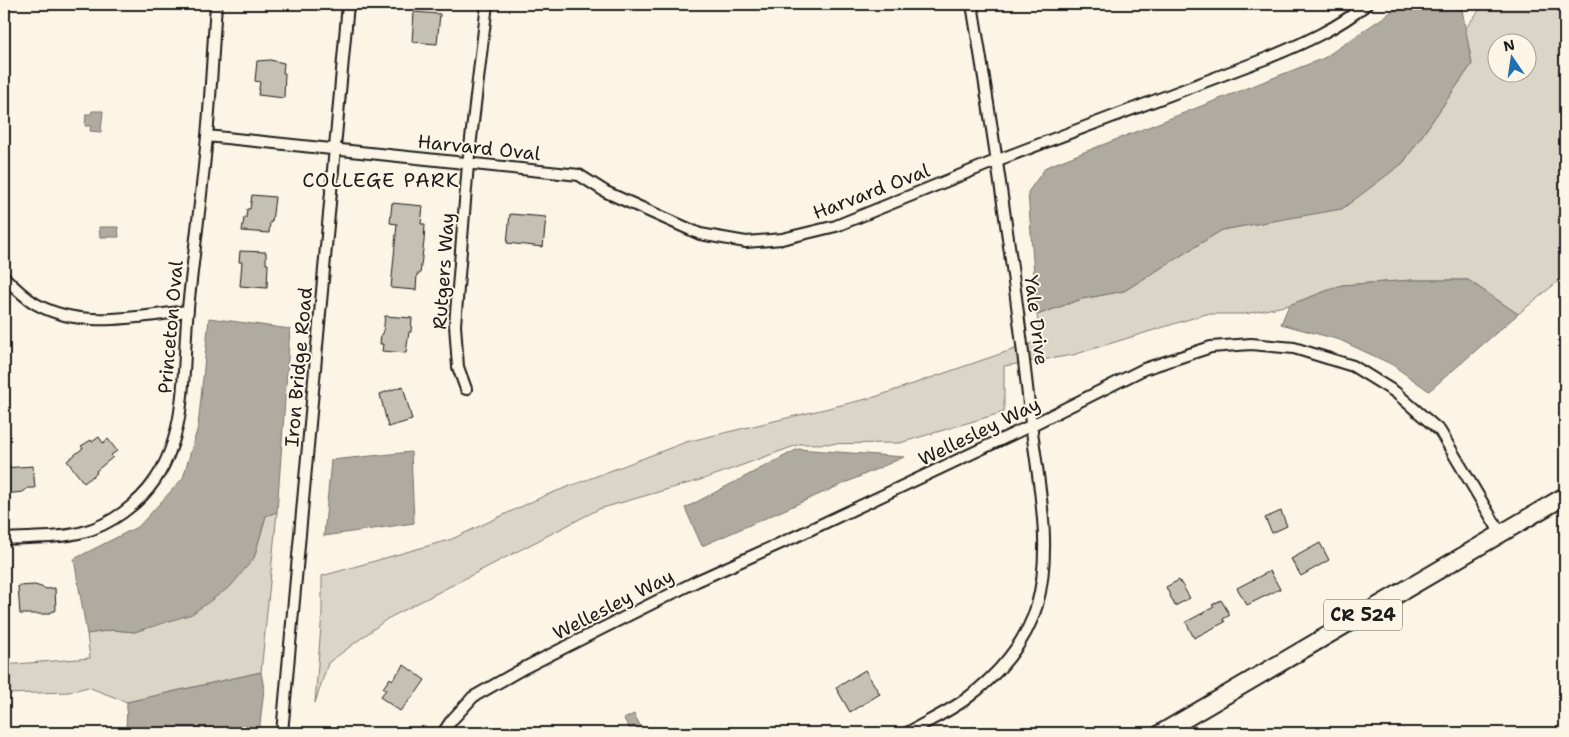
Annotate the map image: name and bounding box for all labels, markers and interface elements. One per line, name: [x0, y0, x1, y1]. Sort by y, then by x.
north arrow: [1486, 32, 1536, 82]
text: N: [1502, 35, 1517, 55]
street label: Harvard Oval: [416, 129, 542, 166]
street label: Harvard Oval: [809, 158, 933, 225]
district label: COLLEGE PARK: [302, 167, 460, 193]
street label: Rutgers Way: [427, 212, 460, 330]
street label: Princeton Oval: [152, 259, 189, 395]
street label: Yale Drive: [1019, 274, 1054, 367]
street label: Iron Bridge Road: [279, 286, 318, 448]
street label: Wellesley Way: [914, 391, 1044, 472]
street label: Wellesley Way: [549, 563, 678, 646]
road number: CR 524: [1324, 600, 1402, 630]

